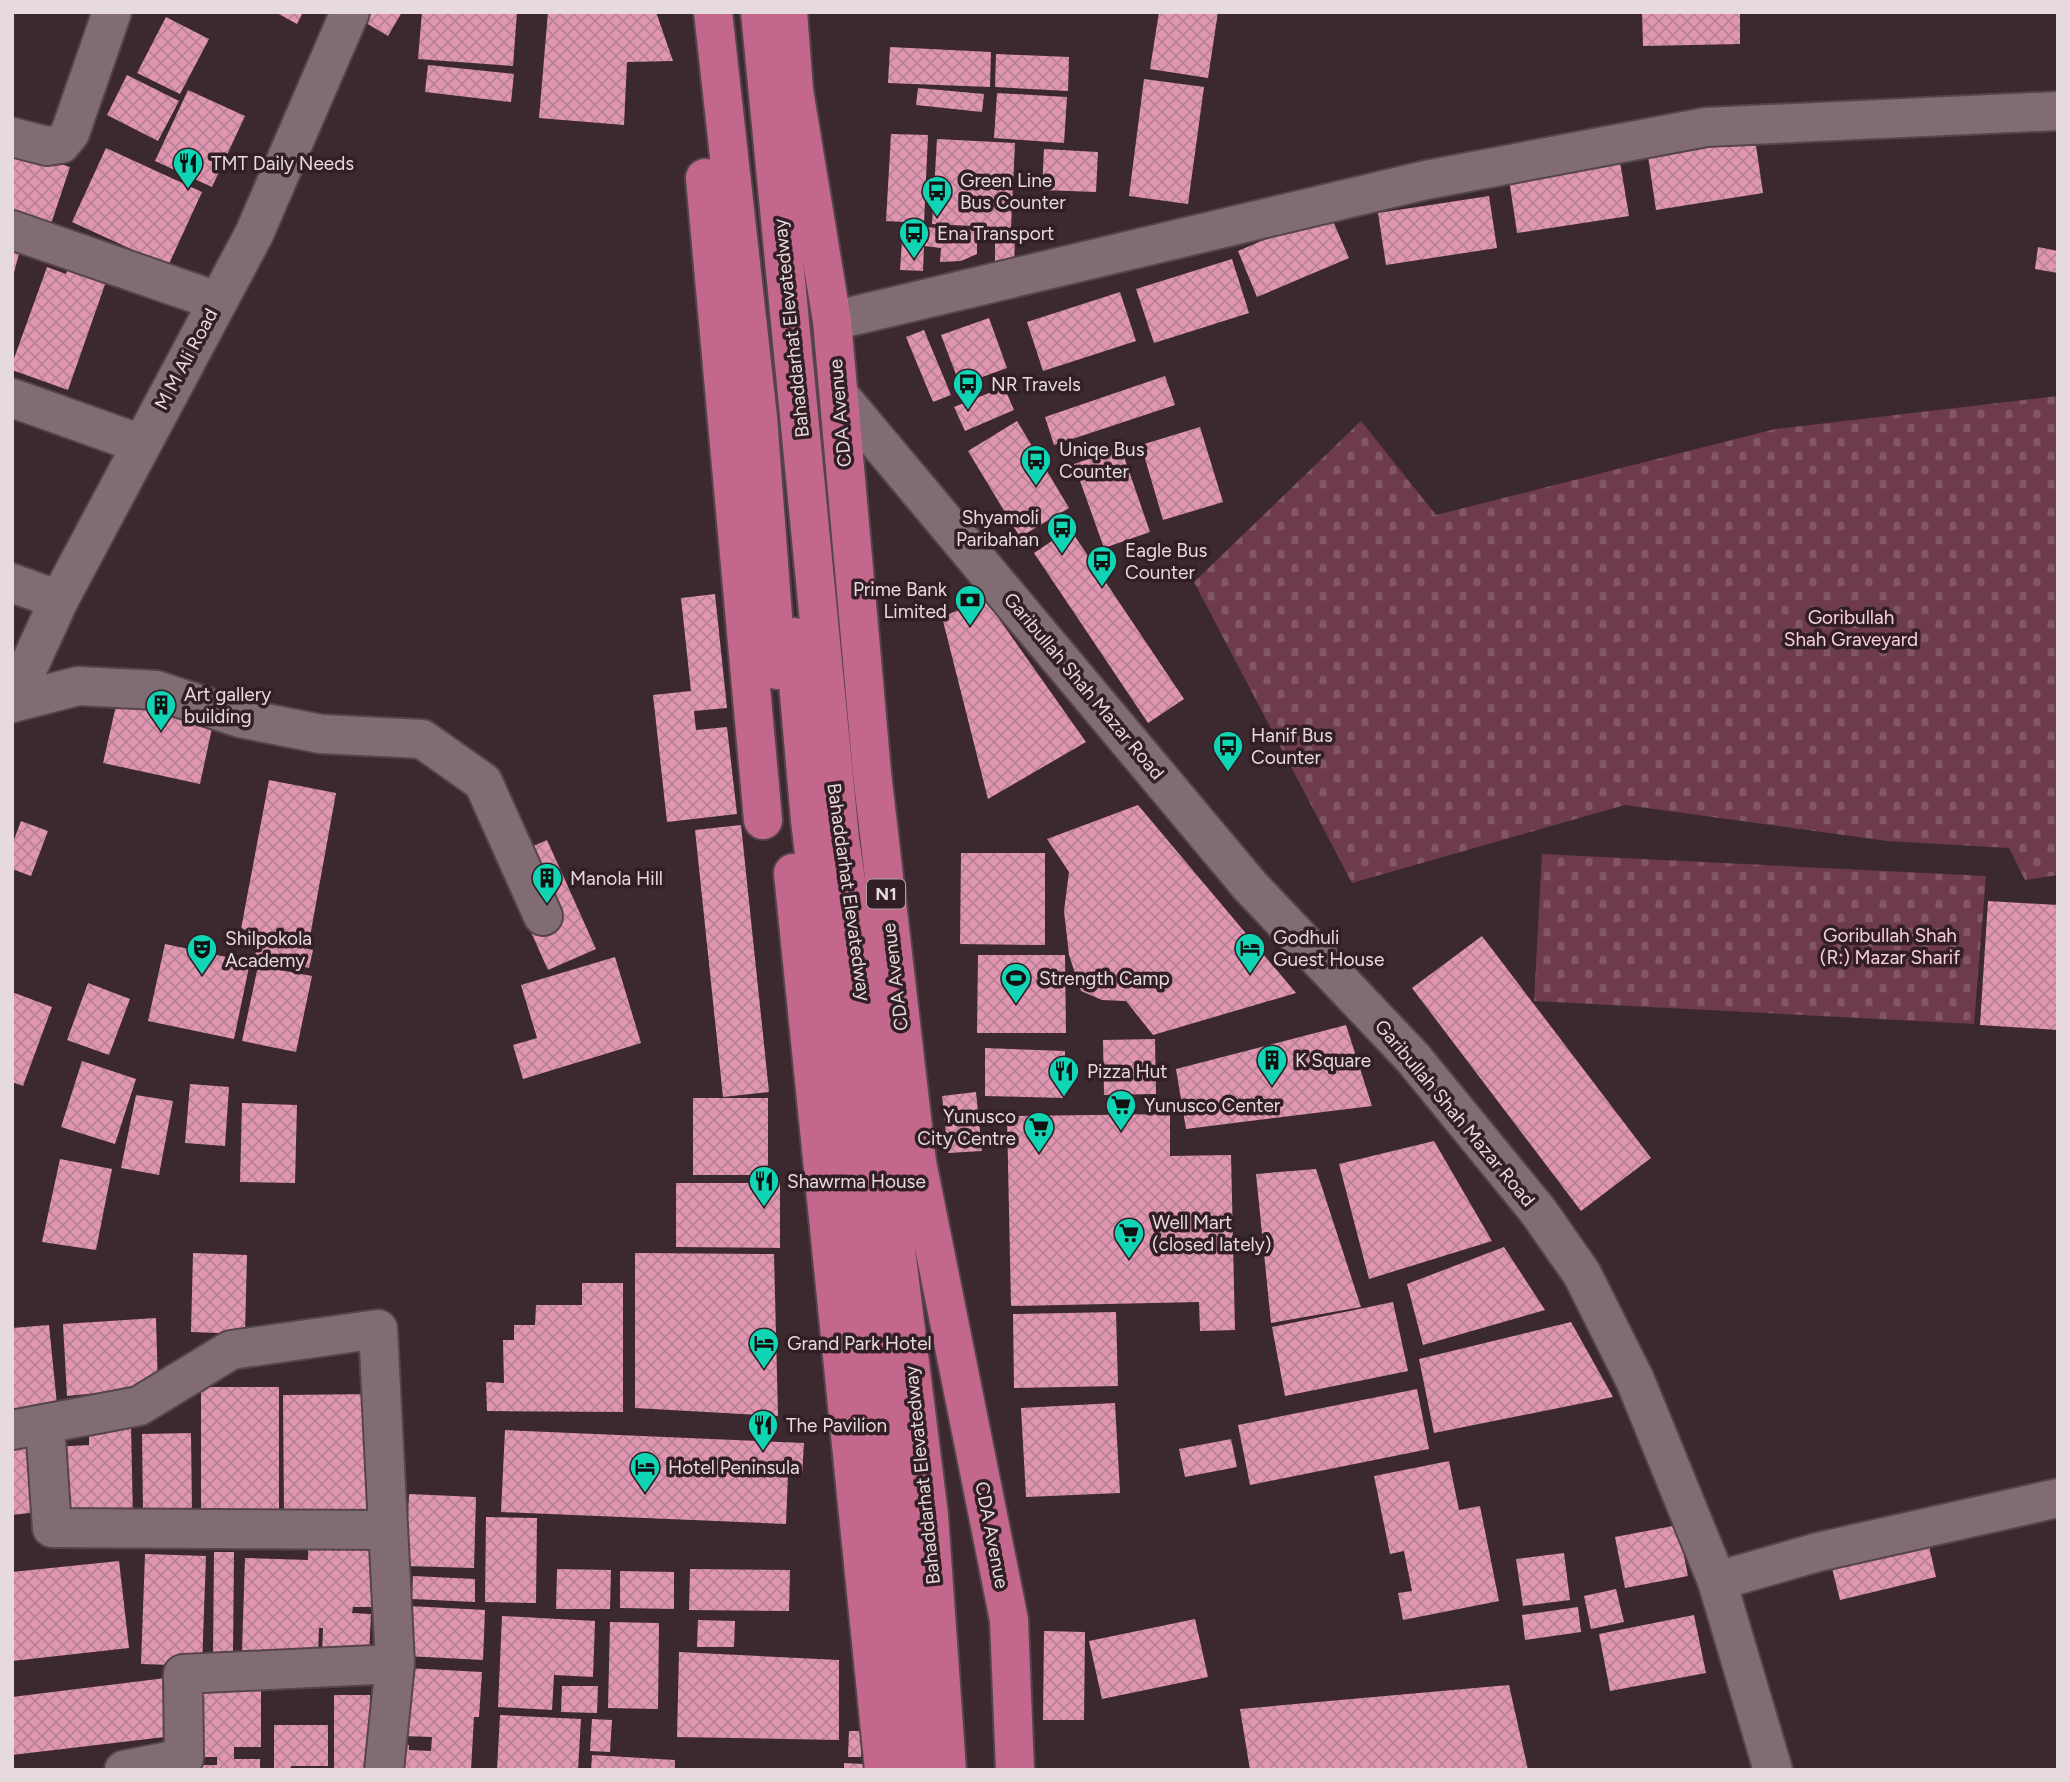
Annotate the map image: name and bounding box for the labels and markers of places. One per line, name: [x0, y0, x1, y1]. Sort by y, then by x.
restaurant icon: TMT Daily Needs: [171, 146, 205, 190]
place label: TMT Daily Needs: [211, 152, 354, 175]
place label: Green Line Bus Counter: [960, 169, 1066, 214]
bus stop icon: Green Line Bus Counter: [920, 174, 954, 218]
bus stop icon: Ena Transport: [897, 216, 931, 260]
place label: Ena Transport: [937, 222, 1054, 245]
bus stop icon: NR Travels: [951, 367, 985, 411]
place label: NR Travels: [991, 373, 1081, 396]
place label: Uniqe Bus Counter: [1059, 438, 1145, 483]
bus stop icon: Uniqe Bus Counter: [1019, 443, 1053, 487]
place label: Shyamoli Paribahan: [956, 506, 1039, 551]
bus stop icon: Shyamoli Paribahan: [1045, 511, 1079, 555]
place label: Eagle Bus Counter: [1125, 539, 1208, 584]
bus stop icon: Eagle Bus Counter: [1085, 544, 1119, 588]
place label: Prime Bank Limited: [853, 578, 948, 623]
bank icon: Prime Bank Limited: [953, 583, 987, 627]
place label: Art gallery building: [184, 683, 271, 728]
building icon: Art gallery building: [144, 688, 178, 732]
place label: Hanif Bus Counter: [1251, 724, 1333, 769]
bus stop icon: Hanif Bus Counter: [1211, 729, 1245, 773]
building icon: Manola Hill: [530, 861, 564, 905]
place label: Manola Hill: [570, 867, 663, 890]
place label: Godhuli Guest House: [1273, 926, 1384, 971]
place label: Shilpokola Academy: [225, 927, 312, 972]
hotel icon: Godhuli Guest House: [1233, 931, 1267, 975]
theatre icon: Shilpokola Academy: [185, 932, 219, 976]
sports icon: Strength Camp: [999, 961, 1033, 1005]
place label: Strength Camp: [1039, 967, 1170, 990]
building icon: K Square: [1255, 1043, 1289, 1087]
place label: K Square: [1295, 1049, 1371, 1072]
restaurant icon: Pizza Hut: [1047, 1054, 1081, 1098]
place label: Pizza Hut: [1087, 1060, 1168, 1083]
supermarket icon: Yunusco Center: [1104, 1088, 1138, 1132]
place label: Yunusco Center: [1144, 1094, 1281, 1117]
place label: Yunusco City Centre: [917, 1105, 1016, 1150]
supermarket icon: Yunusco City Centre: [1022, 1110, 1056, 1154]
restaurant icon: Shawrma House: [747, 1164, 781, 1208]
place label: Shawrma House: [787, 1170, 926, 1193]
place label: Well Mart (closed lately): [1152, 1211, 1271, 1256]
supermarket icon: Well Mart (closed lately): [1112, 1216, 1146, 1260]
hotel icon: Grand Park Hotel: [747, 1326, 781, 1370]
place label: Grand Park Hotel: [787, 1332, 932, 1355]
restaurant icon: The Pavilion: [746, 1408, 780, 1452]
place label: The Pavilion: [786, 1414, 887, 1437]
hotel icon: Hotel Peninsula: [628, 1450, 662, 1494]
place label: Hotel Peninsula: [668, 1456, 800, 1479]

